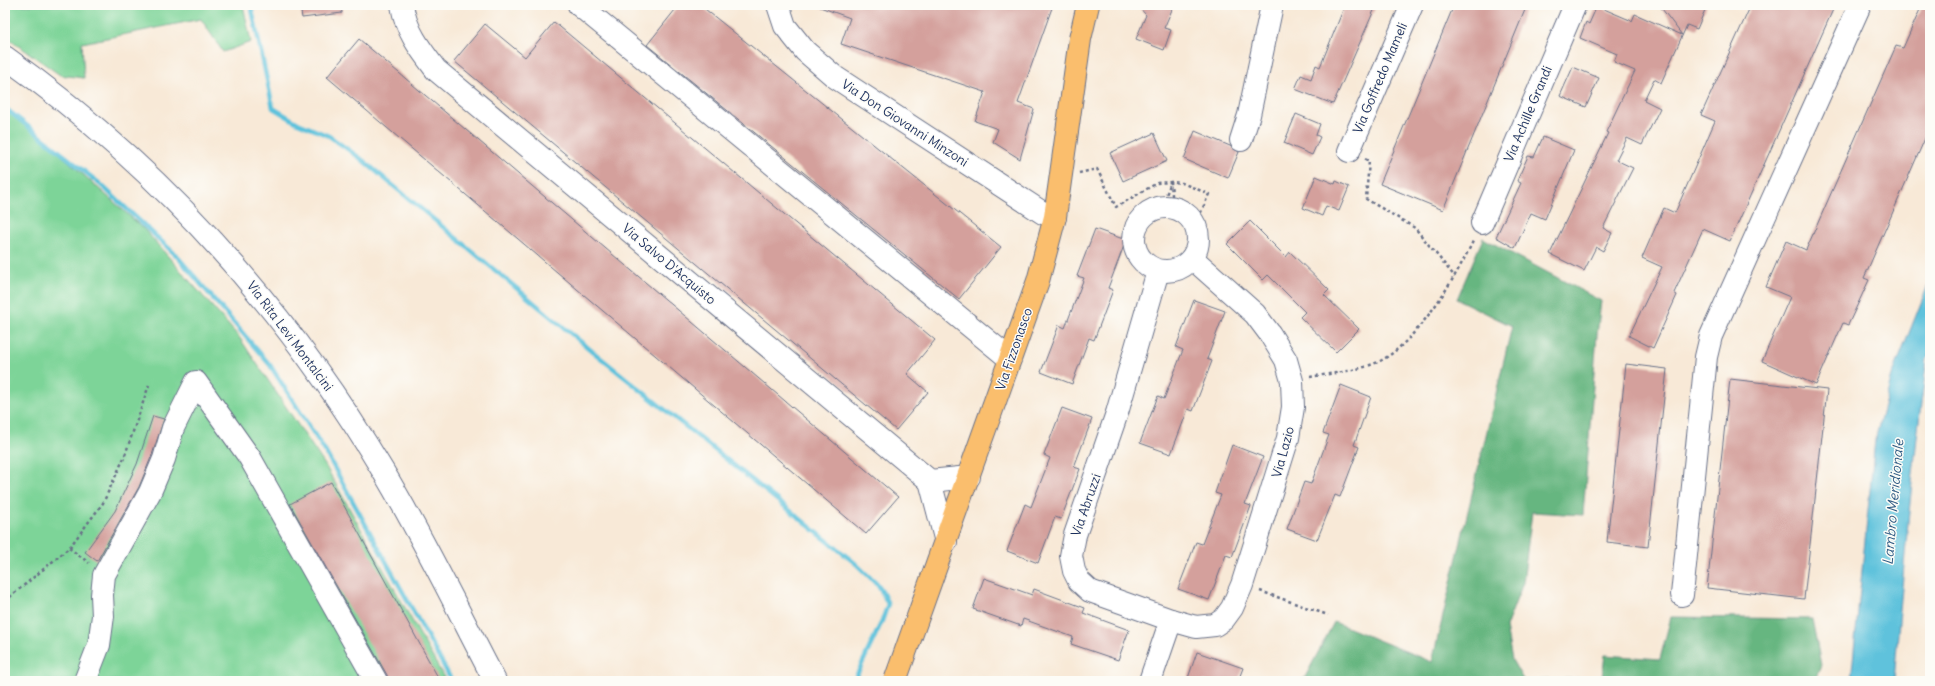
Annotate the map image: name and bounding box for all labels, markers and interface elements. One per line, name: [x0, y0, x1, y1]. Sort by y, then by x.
street label: Via Goffredo Mameli: [1349, 20, 1411, 136]
street label: Via Achille Grandi: [1500, 63, 1556, 165]
street label: Via Don Giovanni Minzoni: [838, 76, 972, 170]
street label: Via Salvo D'Acquisto: [619, 220, 719, 308]
street label: Via Rita Levi Montalcini: [243, 278, 337, 394]
street label: Via Fizzonasco: [992, 306, 1036, 392]
street label: Via Lazio: [1268, 424, 1298, 480]
water label: Lambro Meridionale: [1879, 437, 1908, 566]
street label: Via Abruzzi: [1067, 471, 1105, 539]

